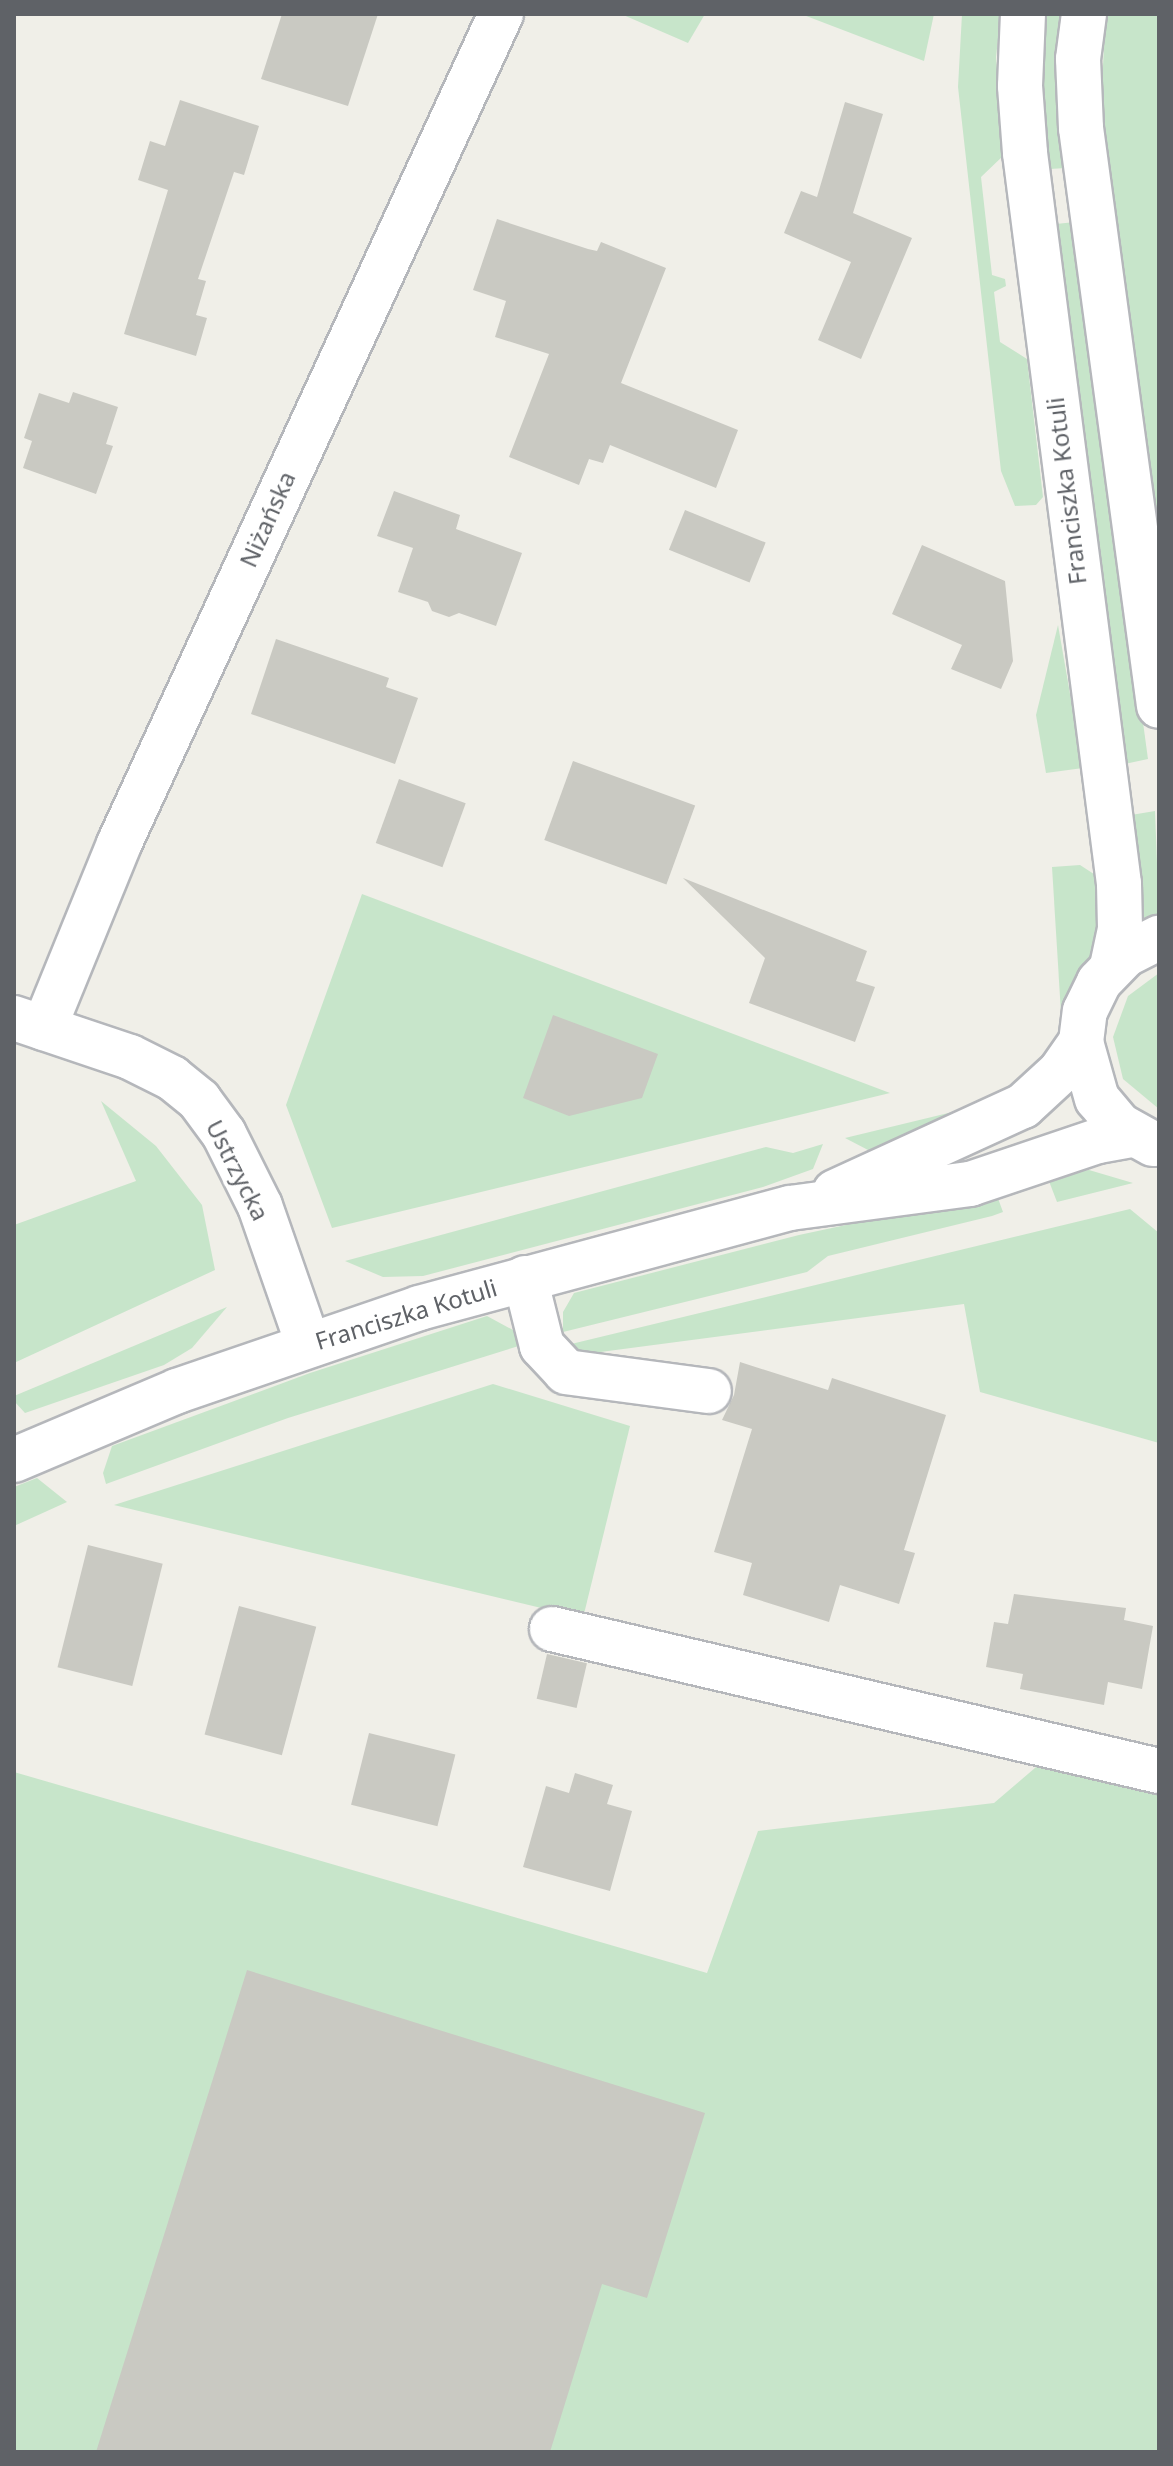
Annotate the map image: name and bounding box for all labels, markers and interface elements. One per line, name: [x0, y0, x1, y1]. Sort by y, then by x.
street label: Franciszka Kotuli: [1040, 396, 1092, 586]
street label: Niżańska: [233, 467, 301, 571]
street label: Ustrzycka: [200, 1115, 276, 1225]
street label: Franciszka Kotuli: [312, 1273, 500, 1355]

